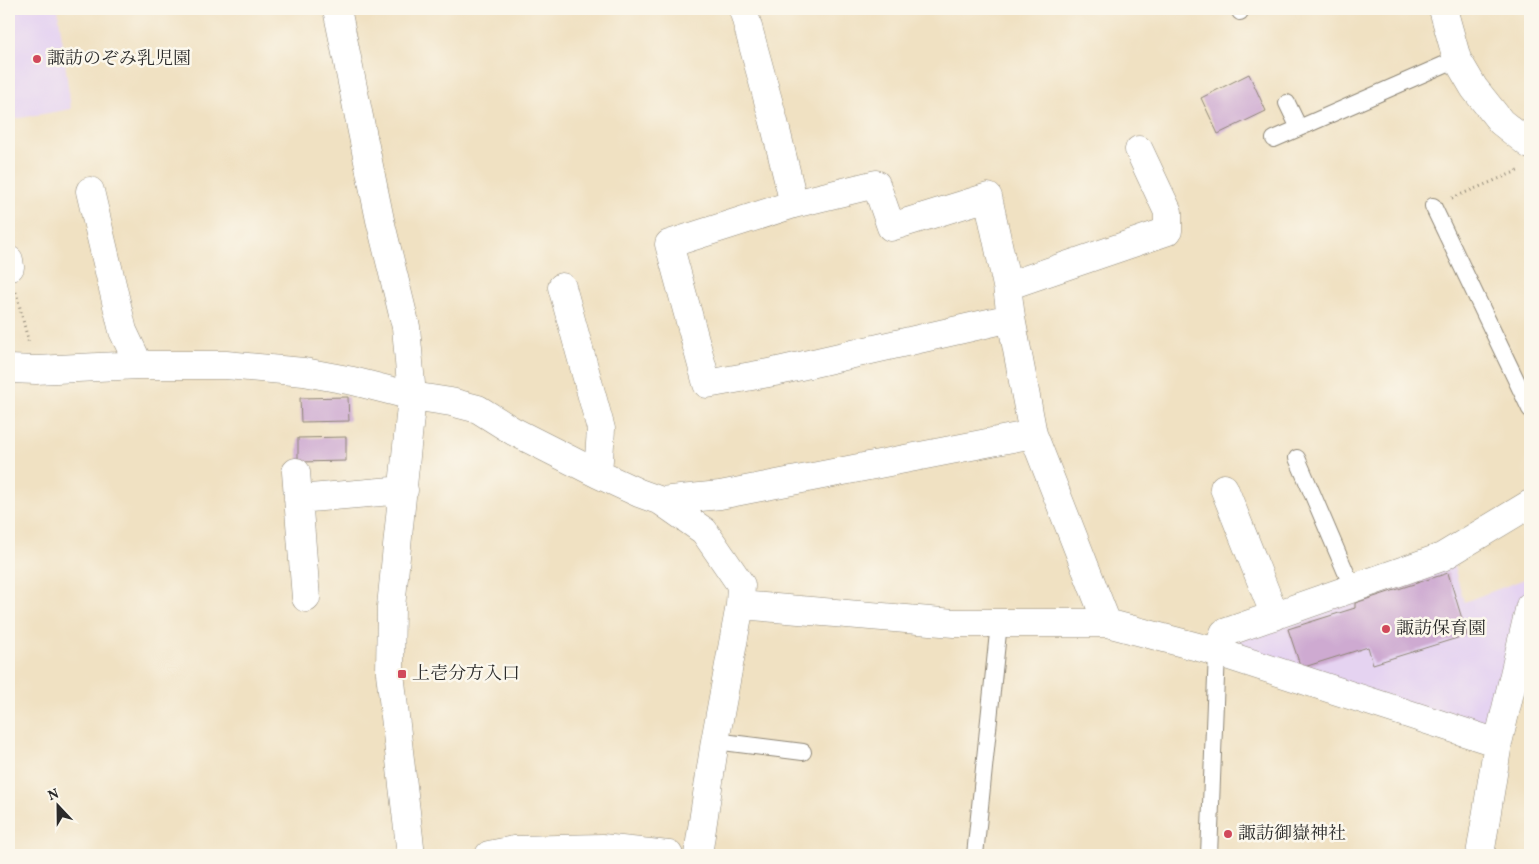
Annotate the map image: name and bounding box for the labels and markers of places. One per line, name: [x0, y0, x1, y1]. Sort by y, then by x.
place label: 諏訪のぞみ乳児園: [47, 47, 191, 72]
marker: 諏訪のぞみ乳児園: [31, 53, 43, 65]
place label: 諏訪保育園: [1396, 617, 1486, 642]
marker: 諏訪保育園: [1380, 623, 1392, 635]
place label: 上壱分方入口: [412, 662, 520, 687]
marker: 上壱分方入口: [396, 668, 408, 680]
place label: 諏訪御嶽神社: [1238, 822, 1346, 847]
marker: 諏訪御嶽神社: [1222, 828, 1234, 840]

